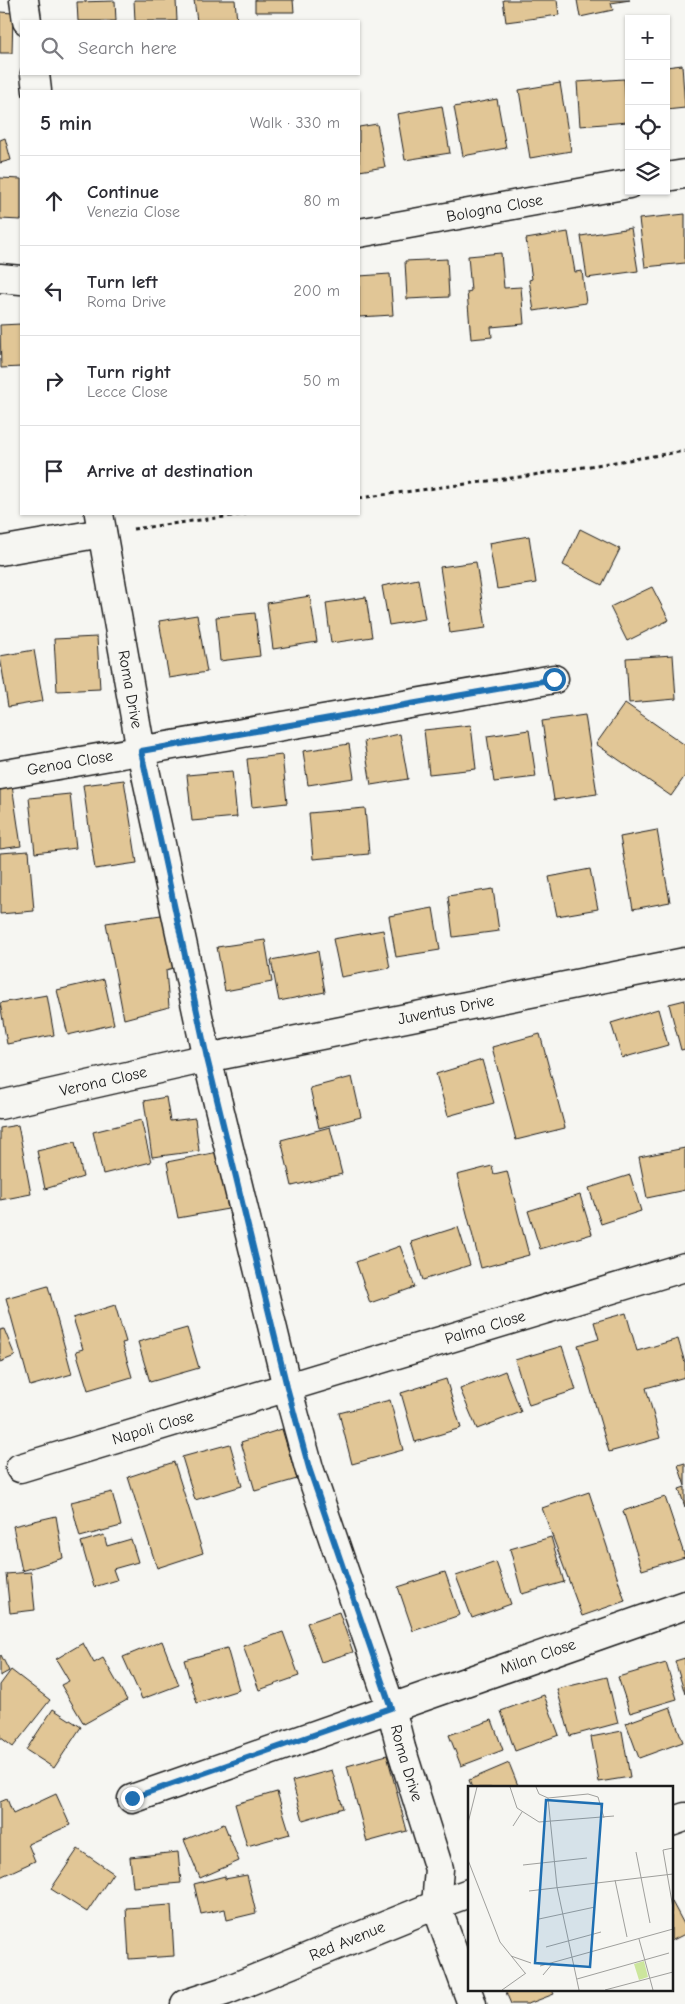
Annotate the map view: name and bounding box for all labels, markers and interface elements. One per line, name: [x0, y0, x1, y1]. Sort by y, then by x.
map controls: [625, 15, 670, 195]
button: +: [625, 15, 670, 60]
search box: [20, 20, 360, 75]
icon: search: [38, 34, 66, 62]
text: Search here: [78, 37, 177, 59]
button: −: [625, 60, 670, 105]
button: locate: [625, 105, 670, 150]
text: 5 min: [40, 111, 92, 135]
text: Walk · 330 m: [250, 114, 340, 132]
button: layers: [625, 150, 670, 195]
text: Continue: [87, 181, 159, 203]
icon: ahead: [40, 187, 68, 215]
street label: Bologna Close: [445, 191, 544, 226]
text: 80 m: [303, 192, 340, 210]
text: Venezia Close: [87, 203, 180, 221]
text: Turn left: [87, 271, 158, 293]
icon: left: [40, 277, 68, 305]
text: 200 m: [294, 282, 340, 300]
text: Roma Drive: [87, 293, 166, 311]
text: Turn right: [87, 361, 171, 383]
icon: right: [40, 367, 68, 395]
text: 50 m: [303, 372, 340, 390]
text: Lecce Close: [87, 383, 168, 401]
icon: arrive: [40, 457, 68, 485]
text: Arrive at destination: [87, 460, 253, 482]
street label: Roma Drive: [114, 649, 146, 730]
route start: [543, 668, 566, 691]
street label: Genoa Close: [26, 747, 114, 779]
street label: Juventus Drive: [396, 992, 496, 1028]
street label: Verona Close: [58, 1063, 149, 1100]
street label: Palma Close: [443, 1307, 528, 1348]
street label: Napoli Close: [110, 1407, 196, 1449]
street label: Milan Close: [497, 1635, 578, 1678]
street label: Roma Drive: [387, 1723, 426, 1804]
inset map: [468, 1786, 672, 1992]
route end: [121, 1787, 144, 1810]
street label: Red Avenue: [307, 1918, 388, 1965]

